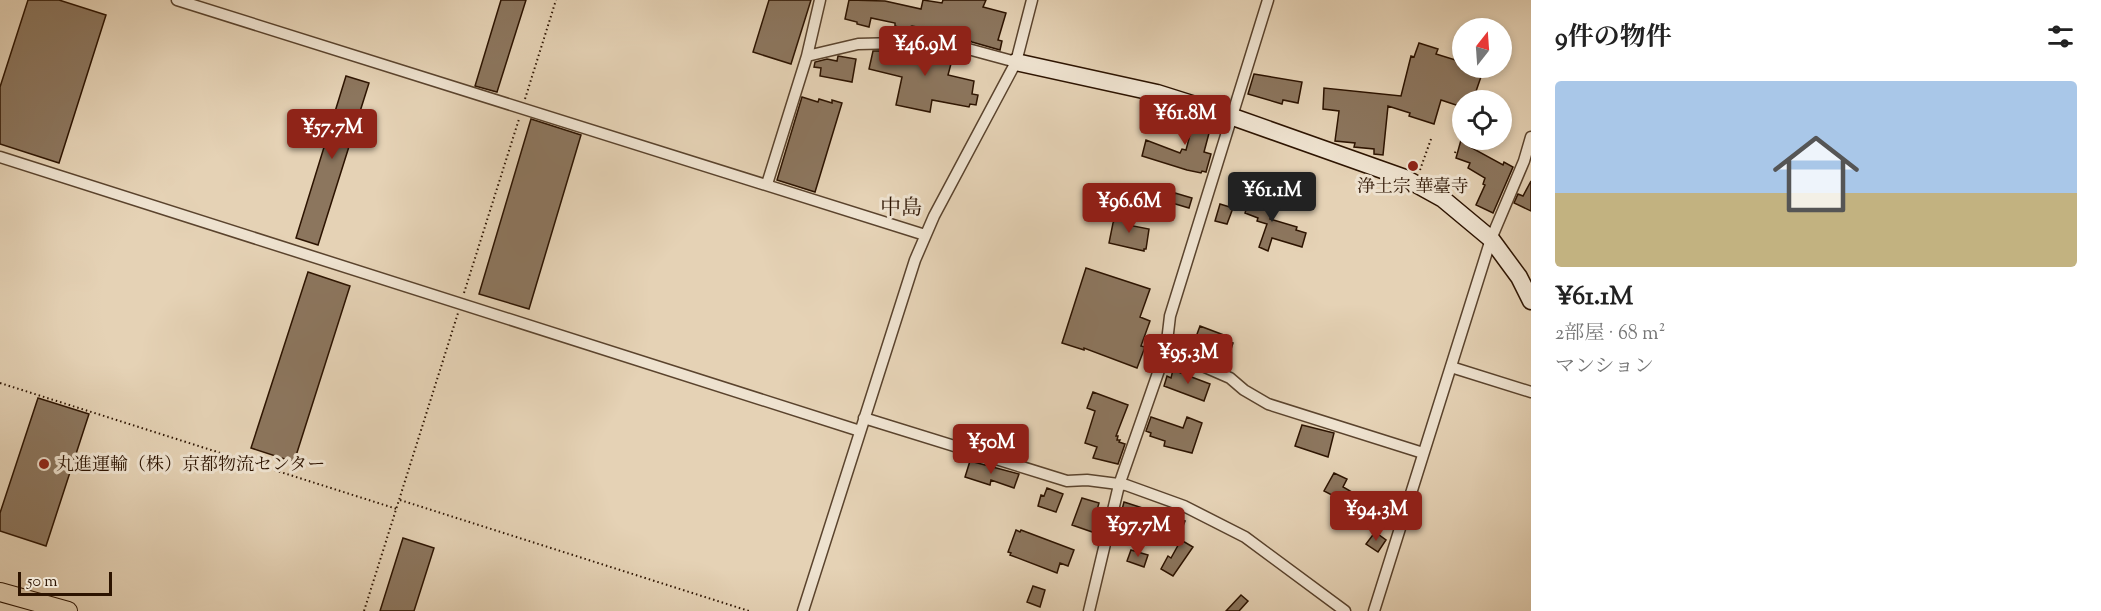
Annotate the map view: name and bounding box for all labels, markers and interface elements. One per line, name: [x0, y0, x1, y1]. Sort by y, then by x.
north arrow: [1452, 18, 1512, 78]
map controls: [1452, 18, 1512, 150]
text: 9件の物件: [1555, 20, 1672, 57]
icon: filters: [2044, 20, 2077, 53]
pin: ¥46.9M: [876, 26, 974, 77]
text: ¥46.9M: [893, 31, 957, 60]
button: locate: [1452, 90, 1512, 150]
pin: ¥61.8M: [1136, 95, 1234, 146]
text: ¥61.8M: [1153, 100, 1217, 129]
pin: ¥57.7M: [283, 109, 381, 160]
text: ¥57.7M: [301, 114, 363, 143]
icon: home: [1762, 120, 1870, 228]
marker: 浄土宗 華臺寺: [1406, 159, 1420, 173]
pin: ¥61.1M: [1223, 172, 1321, 223]
place label: 浄土宗 華臺寺: [1357, 175, 1469, 201]
text: ¥61.1M: [1242, 177, 1302, 206]
pin: ¥96.6M: [1080, 183, 1178, 234]
text: ¥96.6M: [1097, 188, 1161, 217]
district label: 中島: [880, 194, 922, 224]
text: ¥61.1M: [1555, 279, 1633, 316]
text: 2部屋 · 68 m²: [1555, 320, 1665, 349]
pin: ¥95.3M: [1139, 334, 1237, 385]
text: ¥95.3M: [1158, 339, 1218, 368]
text: マンション: [1555, 353, 1654, 382]
pin: ¥50M: [955, 424, 1027, 475]
text: ¥50M: [967, 429, 1015, 458]
place label: 丸進運輸（株）京都物流センター: [56, 453, 325, 479]
marker: 丸進運輸（株）京都物流センター: [37, 457, 51, 471]
pin: ¥94.3M: [1327, 491, 1425, 542]
text: ¥94.3M: [1344, 496, 1408, 525]
pin: ¥97.7M: [1089, 507, 1187, 558]
text: ¥97.7M: [1106, 512, 1170, 541]
scale bar: [18, 569, 112, 596]
text: 50 m: [27, 571, 58, 594]

